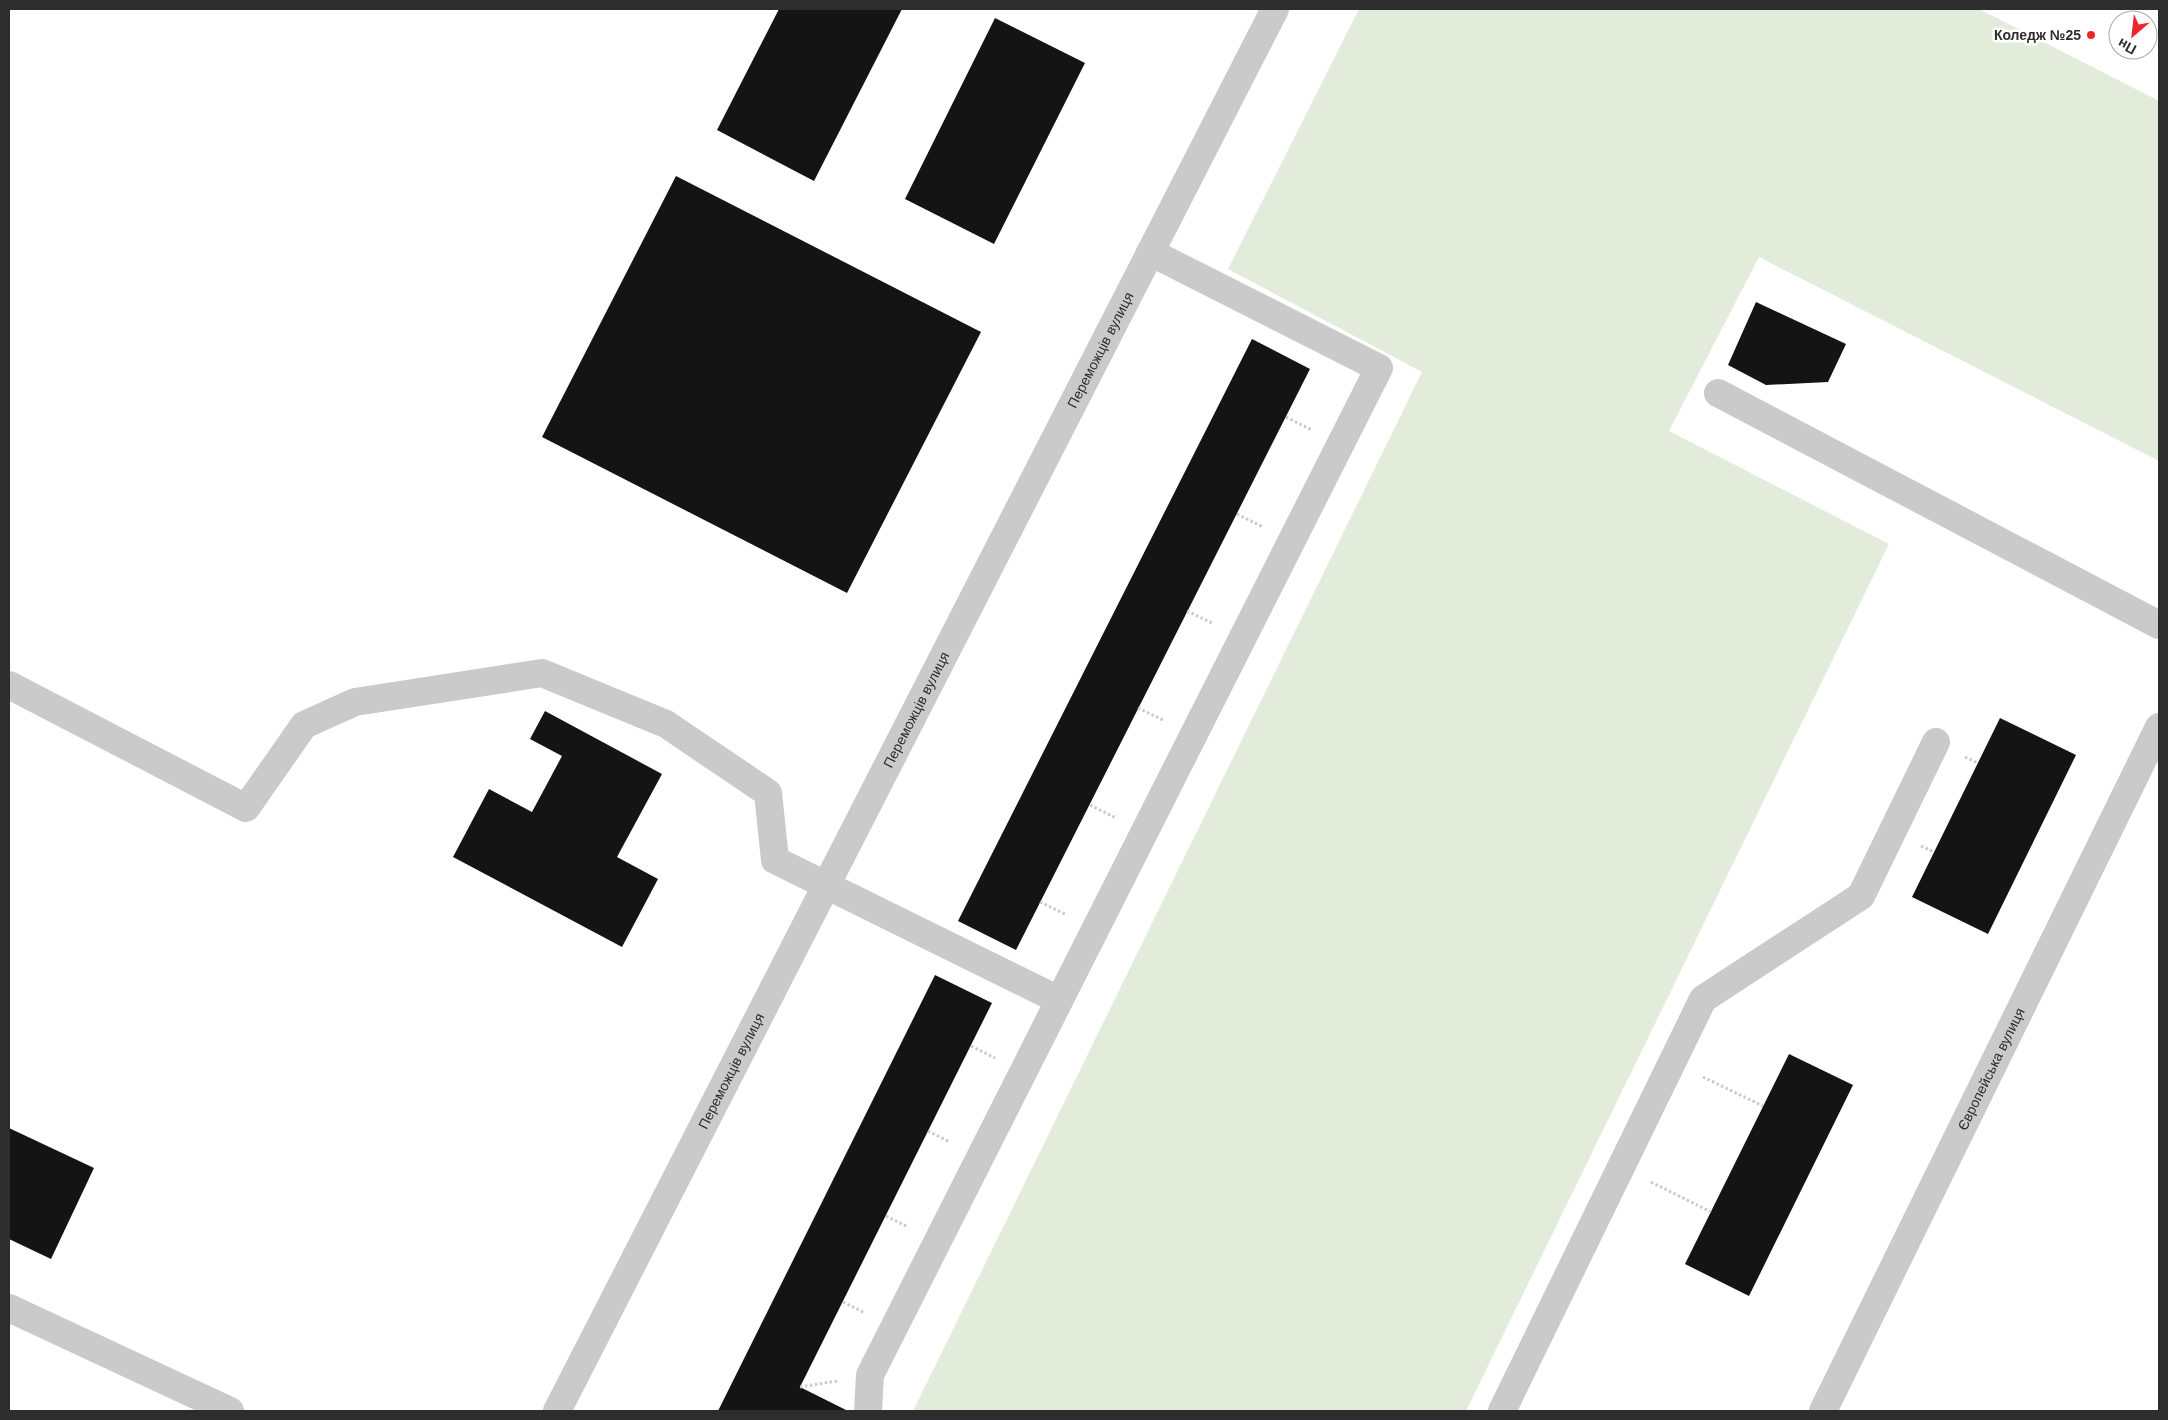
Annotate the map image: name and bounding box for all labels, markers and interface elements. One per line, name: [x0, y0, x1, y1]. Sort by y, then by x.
north arrow: [2108, 10, 2158, 60]
place label: Коледж №25: [1994, 27, 2081, 43]
marker: Коледж №25: [2085, 29, 2097, 41]
text: Пн: [2115, 35, 2139, 58]
street label: Переможців вулиця: [1064, 289, 1137, 411]
street label: Переможців вулиця: [880, 649, 952, 770]
street label: Європейська вулиця: [1954, 1005, 2028, 1133]
street label: Переможців вулиця: [695, 1010, 767, 1132]

